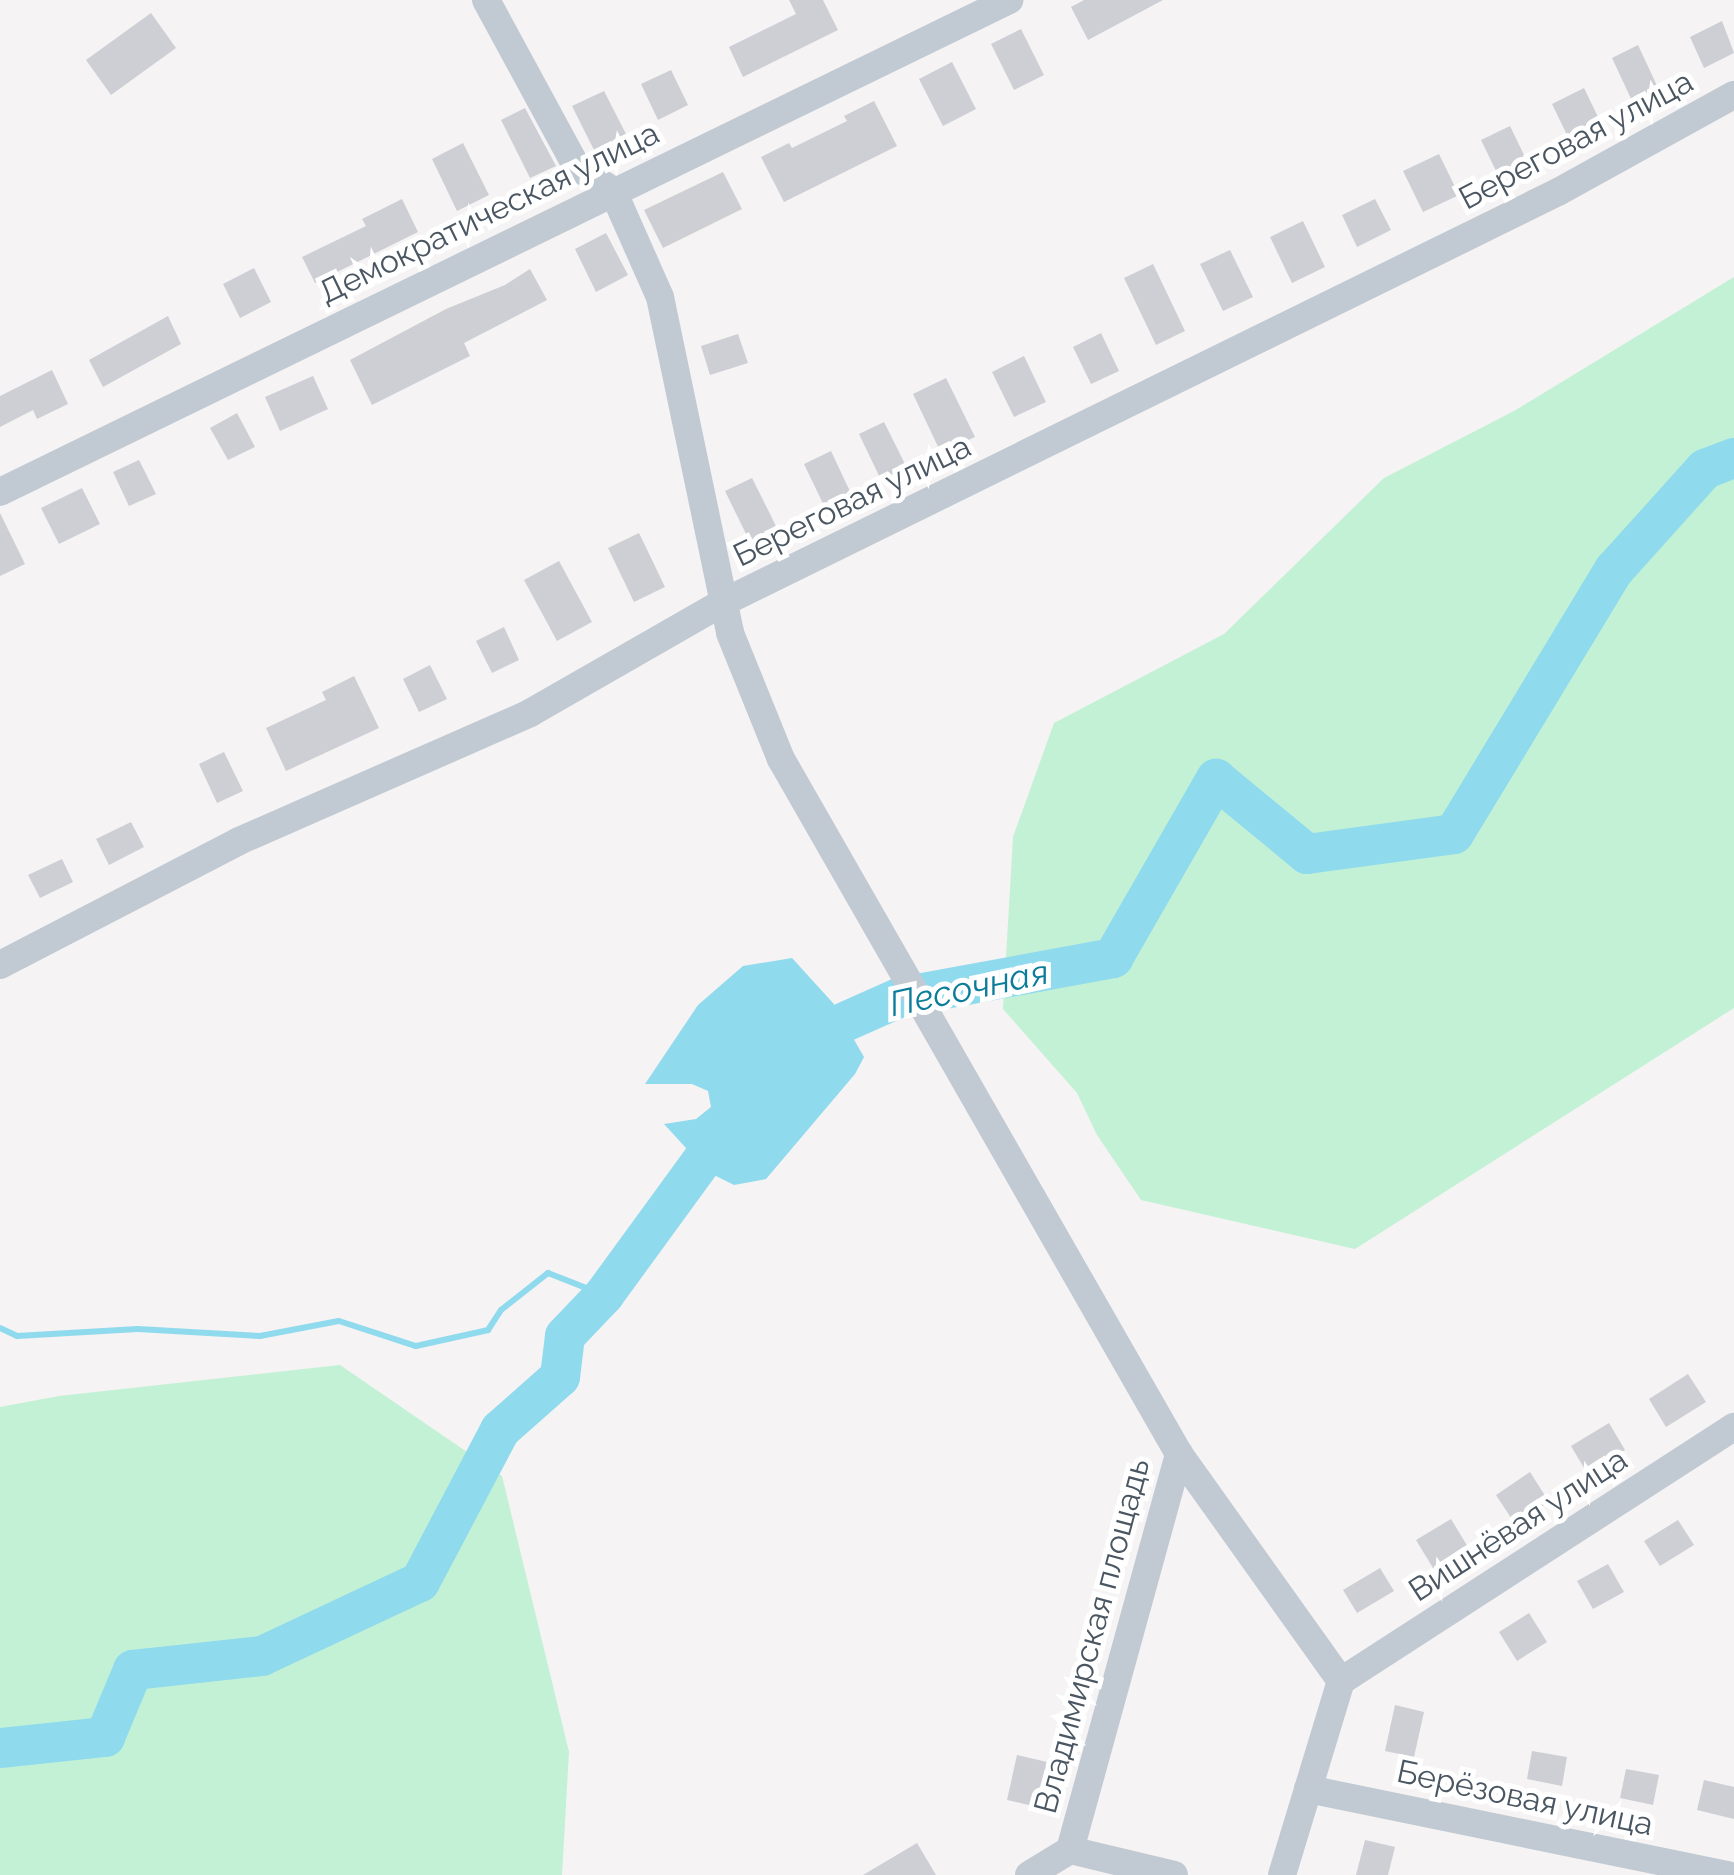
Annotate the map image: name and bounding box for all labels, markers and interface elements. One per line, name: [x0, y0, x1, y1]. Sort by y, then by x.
street label: Береговая улица: [1452, 62, 1700, 218]
street label: Демократическая улица: [312, 114, 666, 312]
street label: Береговая улица: [727, 427, 977, 575]
water label: Песочная: [886, 951, 1052, 1025]
street label: Вишнёвая улица: [1401, 1440, 1635, 1610]
street label: Владимирская площадь: [1026, 1455, 1158, 1817]
street label: Берёзовая улица: [1393, 1752, 1657, 1844]

